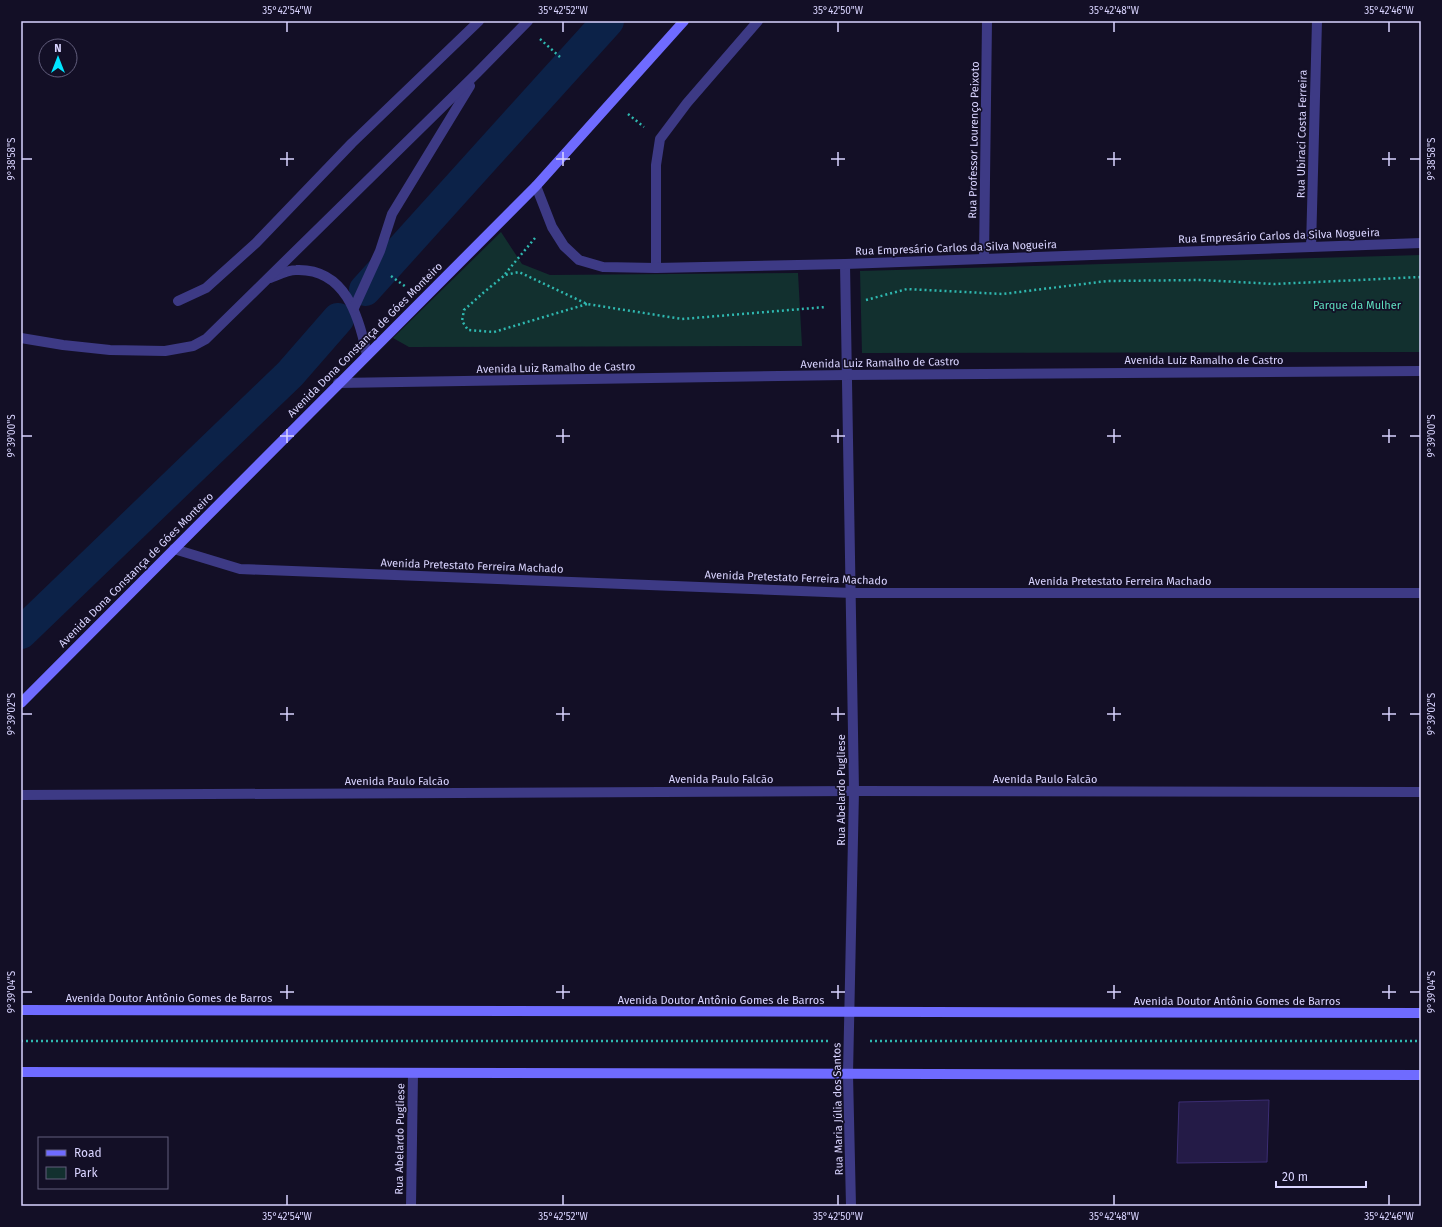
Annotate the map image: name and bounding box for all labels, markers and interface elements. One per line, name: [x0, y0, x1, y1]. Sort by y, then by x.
text: 35°42'54"W: [262, 5, 312, 17]
text: 35°42'52"W: [538, 5, 588, 17]
text: 35°42'50"W: [813, 5, 864, 17]
text: 35°42'48"W: [1089, 5, 1140, 17]
text: 35°42'46"W: [1364, 5, 1415, 17]
north arrow: [38, 38, 78, 78]
text: N: [54, 42, 62, 55]
street label: Rua Professor Lourenço Peixoto: [966, 61, 982, 219]
street label: Rua Ubiraci Costa Ferreira: [1294, 70, 1310, 198]
text: 9°38'58"S: [6, 137, 18, 180]
text: 9°38'58"S: [1426, 137, 1438, 180]
street label: Rua Empresário Carlos da Silva Nogueira: [1178, 226, 1380, 246]
street label: Rua Empresário Carlos da Silva Nogueira: [855, 238, 1057, 258]
street label: Avenida Dona Constança de Góes Monteiro: [285, 260, 445, 420]
park label: Parque da Mulher: [1313, 299, 1402, 312]
street label: Avenida Luiz Ramalho de Castro: [1125, 354, 1283, 367]
street label: Avenida Luiz Ramalho de Castro: [800, 355, 960, 371]
street label: Avenida Luiz Ramalho de Castro: [476, 360, 636, 376]
text: 9°39'00"S: [6, 414, 18, 458]
text: 9°39'00"S: [1426, 414, 1438, 458]
street label: Avenida Dona Constança de Góes Monteiro: [56, 490, 216, 650]
street label: Avenida Pretestato Ferreira Machado: [380, 556, 564, 576]
street label: Avenida Pretestato Ferreira Machado: [704, 568, 888, 588]
street label: Avenida Pretestato Ferreira Machado: [1029, 575, 1212, 588]
text: 9°39'02"S: [6, 692, 18, 735]
text: 9°39'02"S: [1426, 692, 1438, 735]
street label: Rua Abelardo Pugliese: [835, 734, 848, 846]
street label: Avenida Paulo Falcão: [669, 773, 773, 786]
street label: Avenida Paulo Falcão: [993, 773, 1097, 786]
street label: Avenida Paulo Falcão: [345, 775, 449, 788]
text: 9°39'04"S: [6, 970, 18, 1013]
text: 9°39'04"S: [1426, 970, 1438, 1013]
street label: Avenida Doutor Antônio Gomes de Barros: [66, 992, 272, 1005]
street label: Avenida Doutor Antônio Gomes de Barros: [618, 994, 824, 1007]
street label: Avenida Doutor Antônio Gomes de Barros: [1134, 995, 1340, 1008]
street label: Rua Maria Júlia dos Santos: [830, 1043, 846, 1175]
street label: Rua Abelardo Pugliese: [393, 1083, 407, 1195]
legend: [38, 1137, 168, 1189]
text: Road: [74, 1146, 102, 1160]
scale bar: [1276, 1163, 1366, 1189]
text: Park: [74, 1166, 98, 1180]
text: 20 m: [1282, 1170, 1308, 1184]
text: 35°42'54"W: [262, 1211, 312, 1223]
text: 35°42'52"W: [538, 1211, 588, 1223]
text: 35°42'50"W: [813, 1211, 864, 1223]
text: 35°42'48"W: [1089, 1211, 1140, 1223]
text: 35°42'46"W: [1364, 1211, 1415, 1223]

